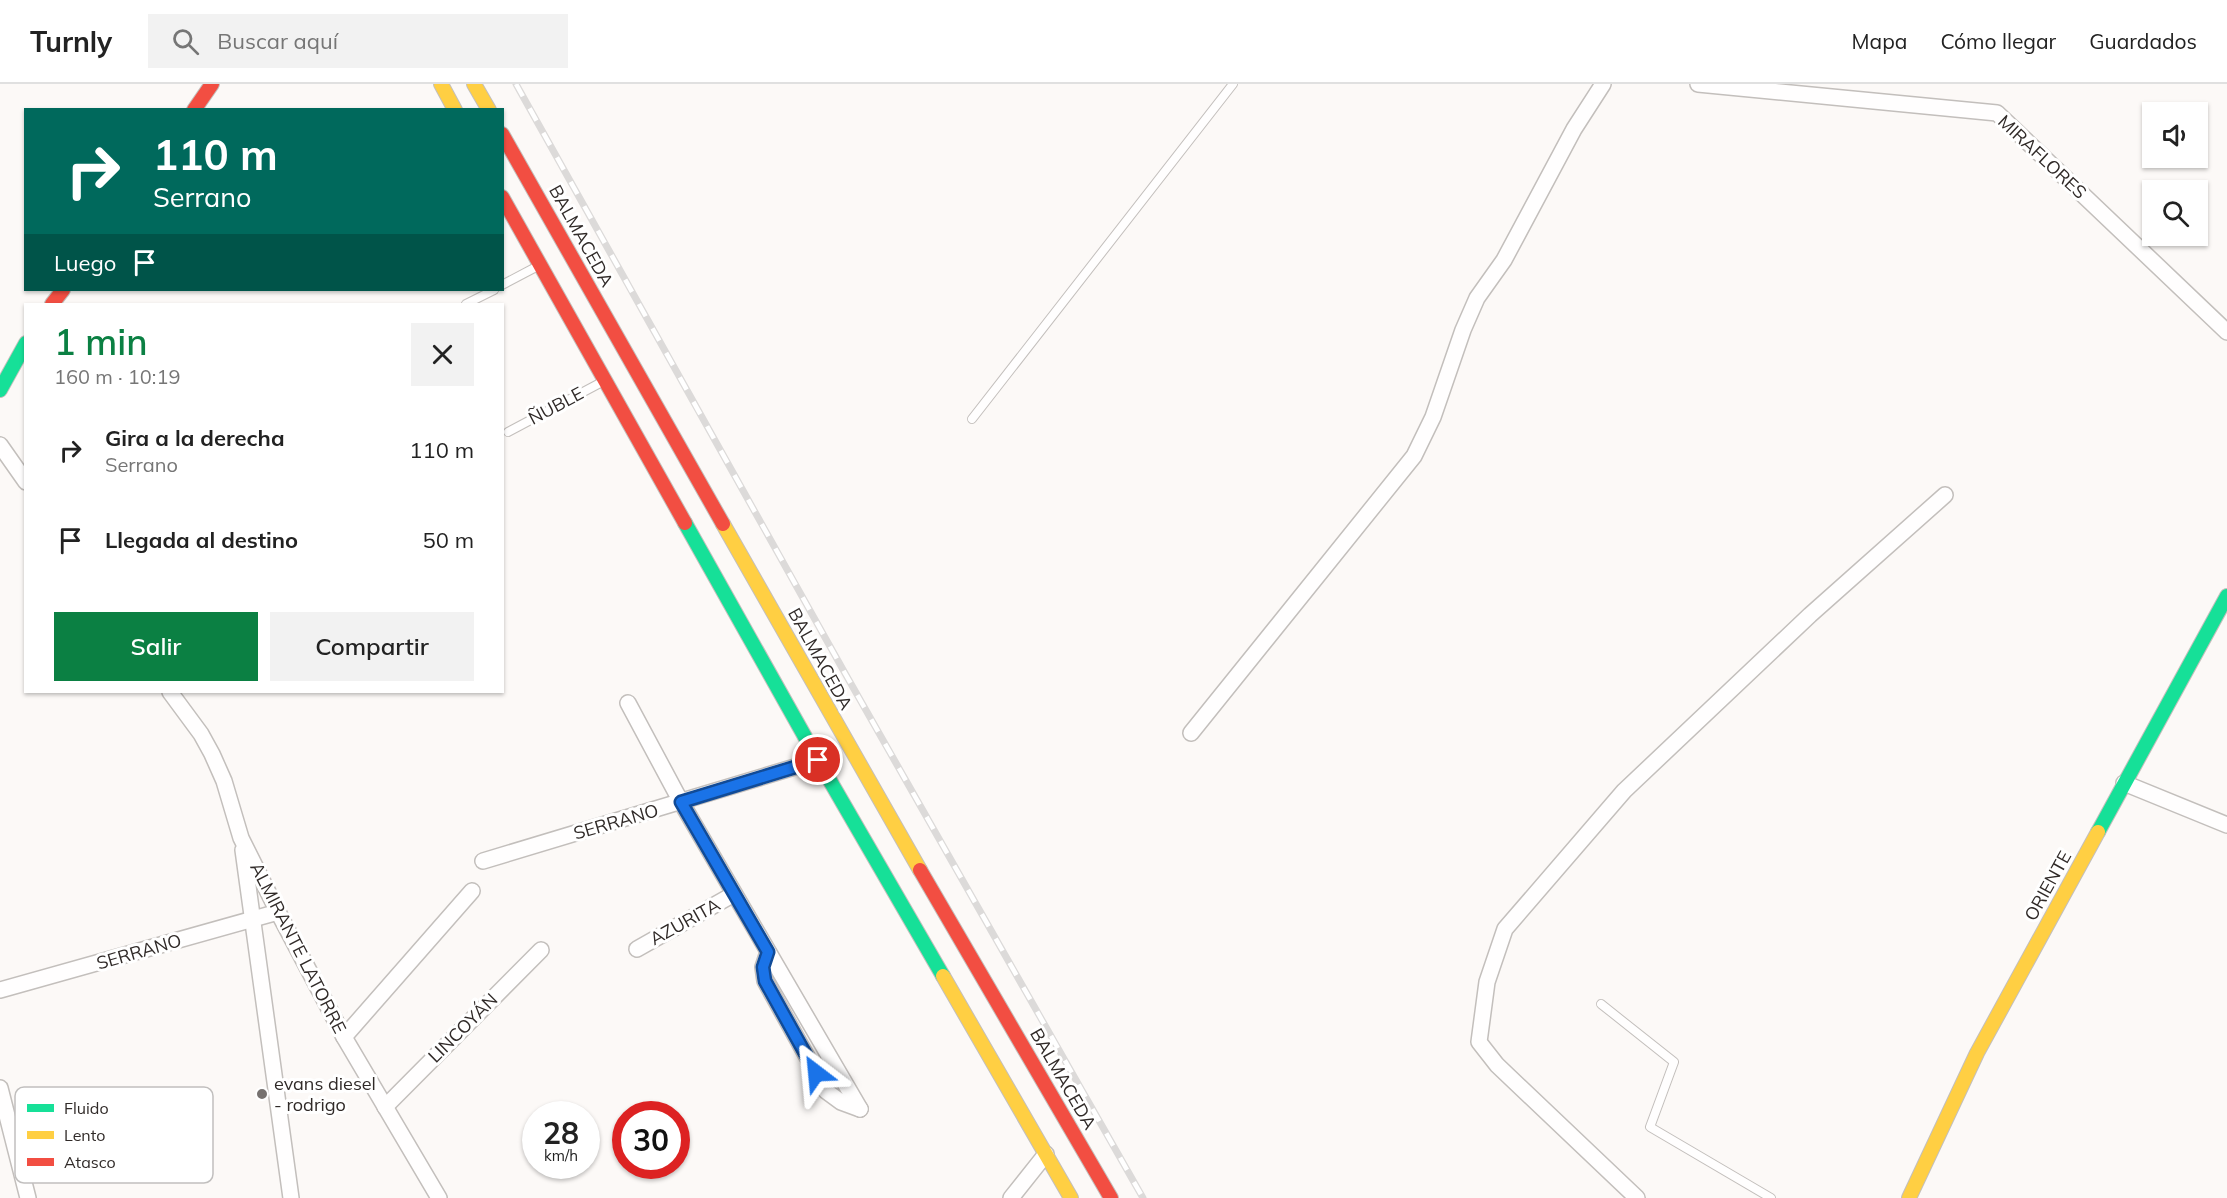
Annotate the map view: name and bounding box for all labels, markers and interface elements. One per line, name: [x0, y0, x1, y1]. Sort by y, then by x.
search box: [148, 14, 568, 68]
text: Turnly: [30, 24, 112, 59]
icon: search: [169, 25, 202, 58]
text: Buscar aquí: [217, 27, 338, 55]
text: Mapa: [1852, 28, 1907, 54]
text: Cómo llegar: [1940, 28, 2056, 54]
text: Guardados: [2089, 28, 2197, 54]
map controls: [2142, 102, 2208, 246]
button: sound: [2142, 102, 2208, 168]
street label: MIRAFLORES: [1993, 110, 2091, 204]
text: 110 m: [153, 128, 278, 181]
icon: right: [54, 132, 132, 210]
text: Serrano: [153, 180, 251, 214]
button: search: [2142, 180, 2208, 246]
street label: BALMACEDA: [544, 181, 619, 291]
icon: arrive: [128, 246, 161, 279]
text: Luego: [54, 249, 116, 277]
text: 1 min: [54, 319, 148, 364]
button: close: [411, 323, 474, 386]
text: 160 m · 10:19: [54, 364, 180, 389]
street label: ÑUBLE: [524, 382, 587, 430]
text: Gira a la derecha: [105, 424, 285, 452]
icon: right: [54, 434, 87, 467]
text: 110 m: [409, 436, 474, 464]
text: Serrano: [105, 452, 178, 477]
icon: arrive: [54, 524, 87, 557]
text: Llegada al destino: [105, 526, 298, 554]
text: 50 m: [423, 526, 474, 554]
street label: BALMACEDA: [783, 604, 858, 714]
button: Salir: [54, 612, 258, 681]
button: Compartir: [270, 612, 474, 681]
pin: [792, 734, 843, 785]
icon: arrive: [801, 743, 834, 776]
street label: SERRANO: [571, 798, 661, 845]
street label: ORIENTE: [2019, 847, 2076, 925]
street label: ALMIRANTE LATORRE: [245, 858, 352, 1037]
street label: AZURITA: [646, 893, 724, 950]
street label: SERRANO: [94, 928, 184, 975]
street label: LINCOYÁN: [423, 988, 502, 1067]
street label: BALMACEDA: [1025, 1024, 1102, 1133]
position arrow: [784, 1041, 848, 1105]
place label: evans diesel - rodrigo: [274, 1072, 376, 1116]
legend: [15, 1087, 213, 1183]
marker: evans diesel - rodrigo: [255, 1087, 269, 1101]
text: Fluido: [64, 1098, 109, 1118]
speed limit sign: 30: [612, 1101, 690, 1179]
text: 28: [543, 1114, 579, 1152]
text: Lento: [64, 1125, 105, 1145]
text: km/h: [544, 1146, 578, 1165]
text: Atasco: [64, 1152, 116, 1172]

